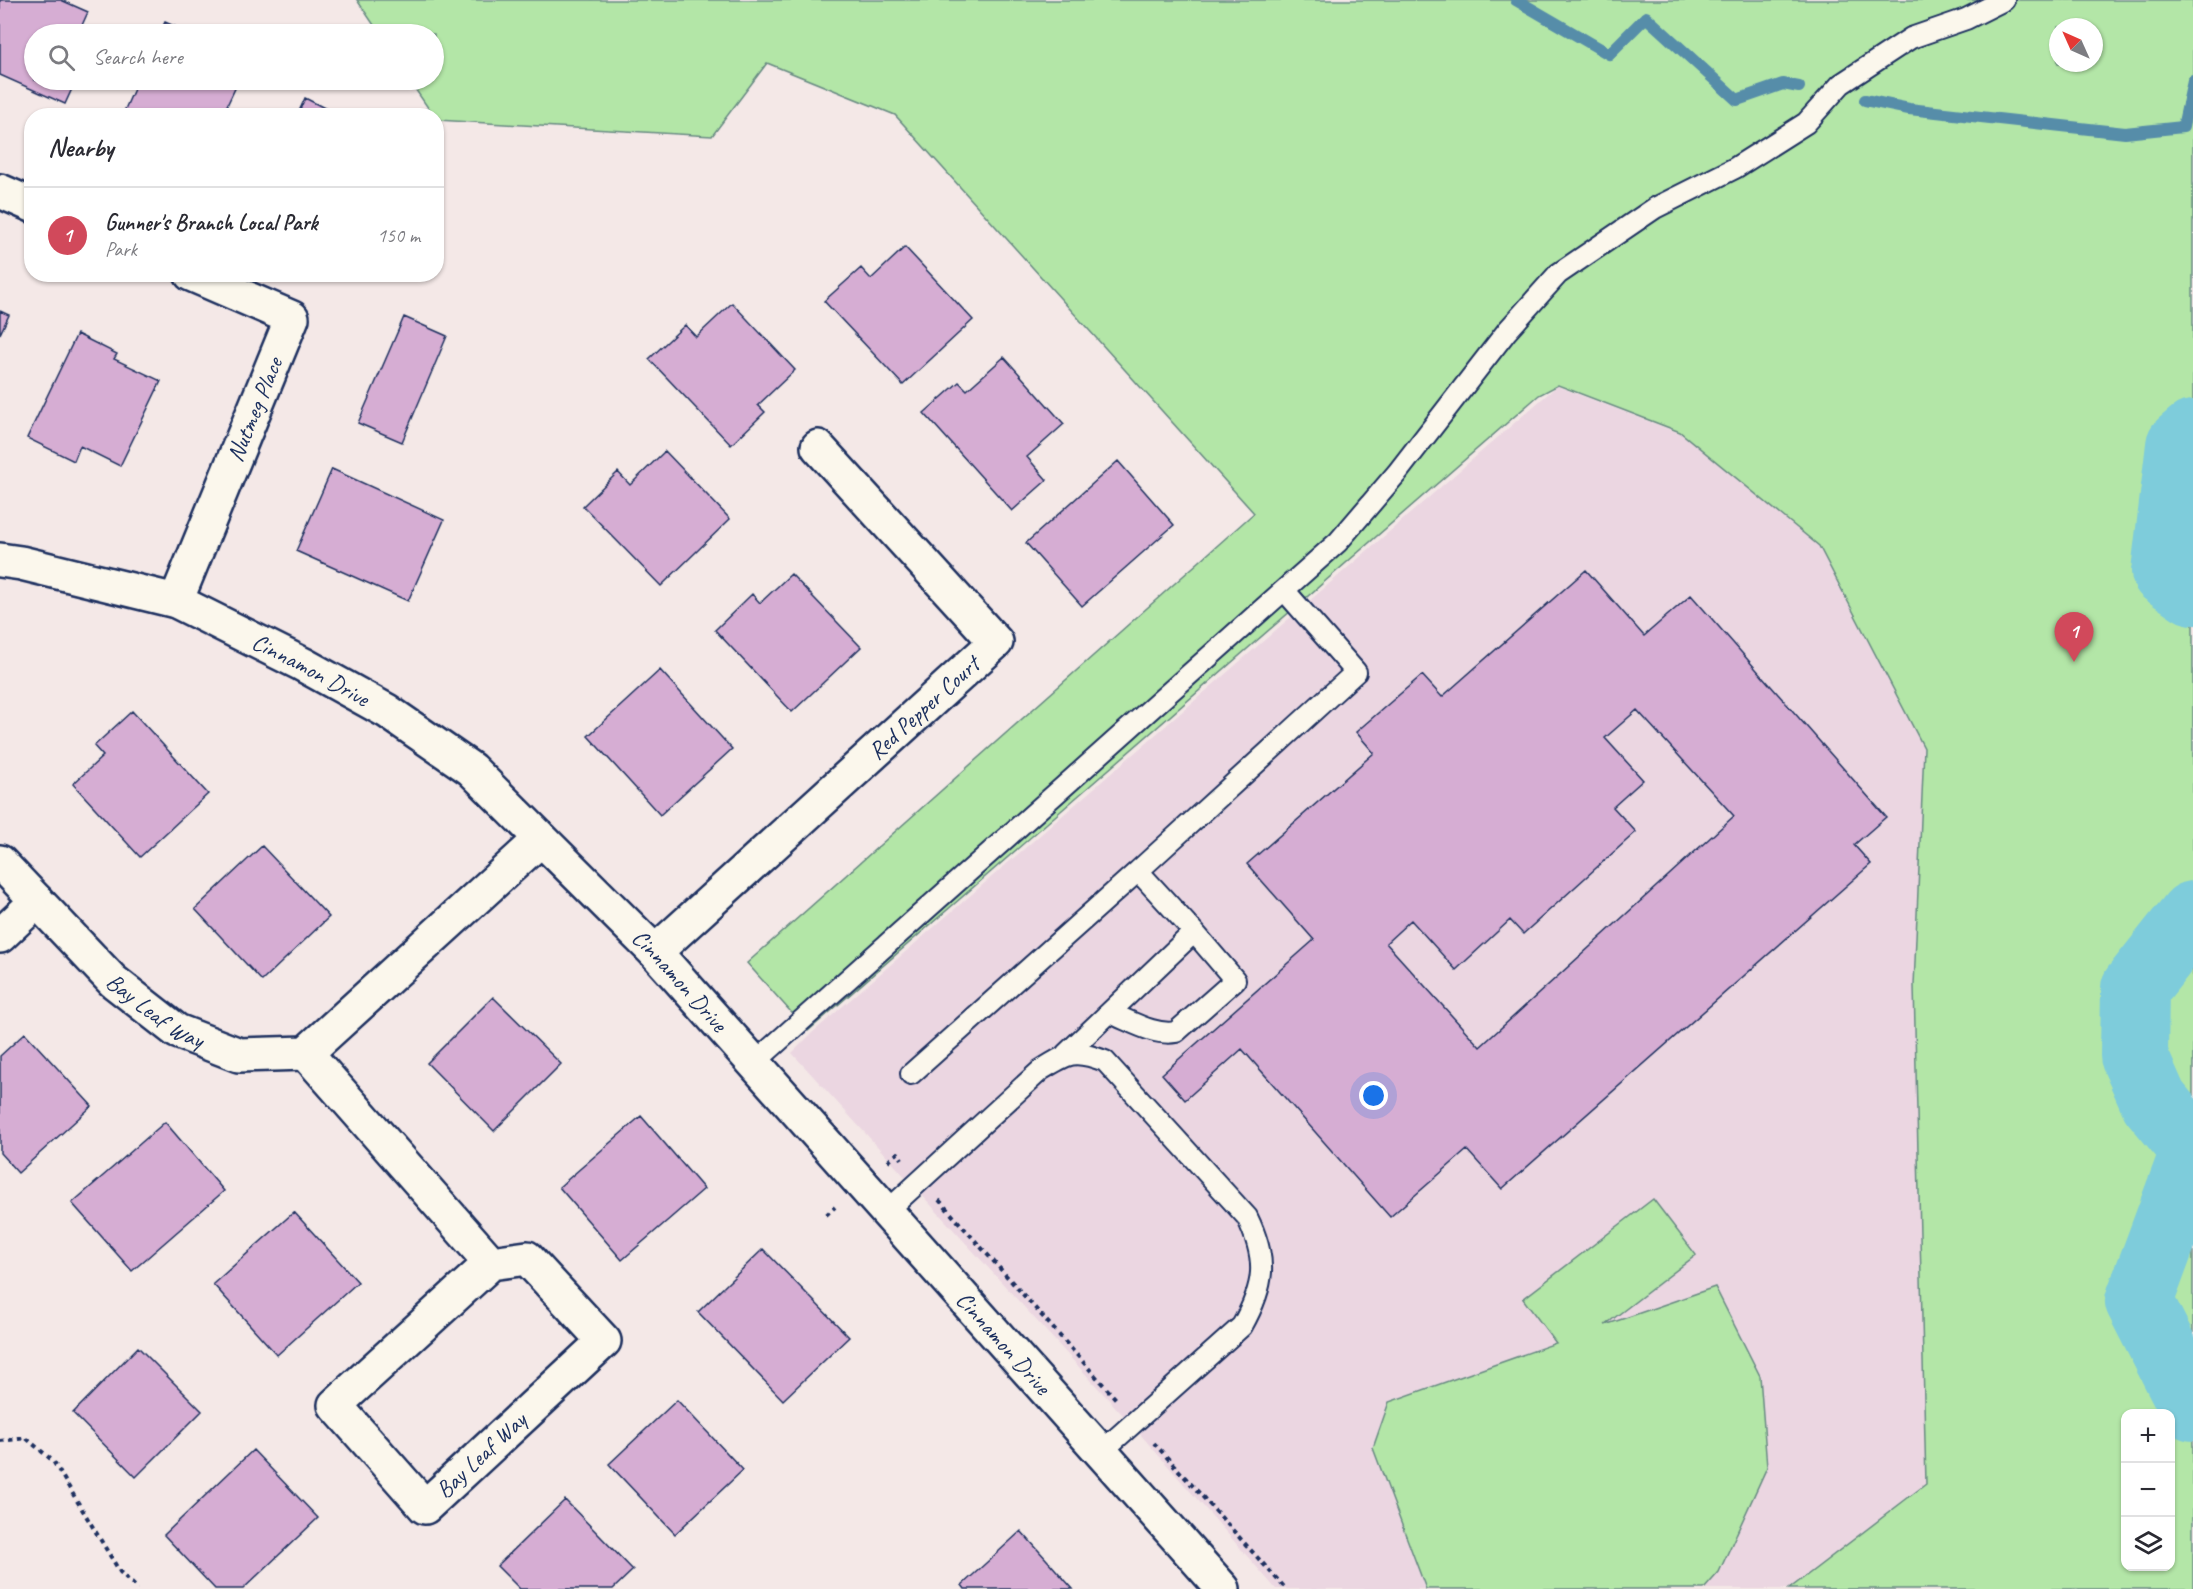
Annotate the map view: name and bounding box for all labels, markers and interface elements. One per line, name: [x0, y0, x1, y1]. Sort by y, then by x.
north arrow: [2049, 18, 2103, 72]
search box: [24, 24, 444, 90]
icon: search: [45, 41, 78, 74]
text: Search here: [93, 43, 183, 71]
text: Nearby: [48, 131, 113, 164]
text: Gunner's Branch Local Park: [105, 209, 318, 237]
text: 1: [63, 223, 72, 248]
text: 150 m: [377, 223, 420, 248]
text: Park: [105, 237, 137, 262]
street label: Nutmeg Place: [220, 351, 290, 466]
pin: 1: [2054, 612, 2094, 662]
street label: Cinnamon Drive: [247, 626, 376, 714]
street label: Red Pepper Court: [862, 648, 988, 766]
street label: Cinnamon Drive: [626, 923, 735, 1040]
street label: Bay Leaf Way: [100, 966, 210, 1055]
your location: [1359, 1081, 1388, 1110]
street label: Cinnamon Drive: [950, 1285, 1059, 1402]
street label: Bay Leaf Way: [429, 1404, 534, 1505]
map controls: [2121, 1409, 2175, 1571]
button: +: [2121, 1409, 2175, 1463]
button: −: [2121, 1463, 2175, 1517]
button: layers: [2121, 1517, 2175, 1571]

